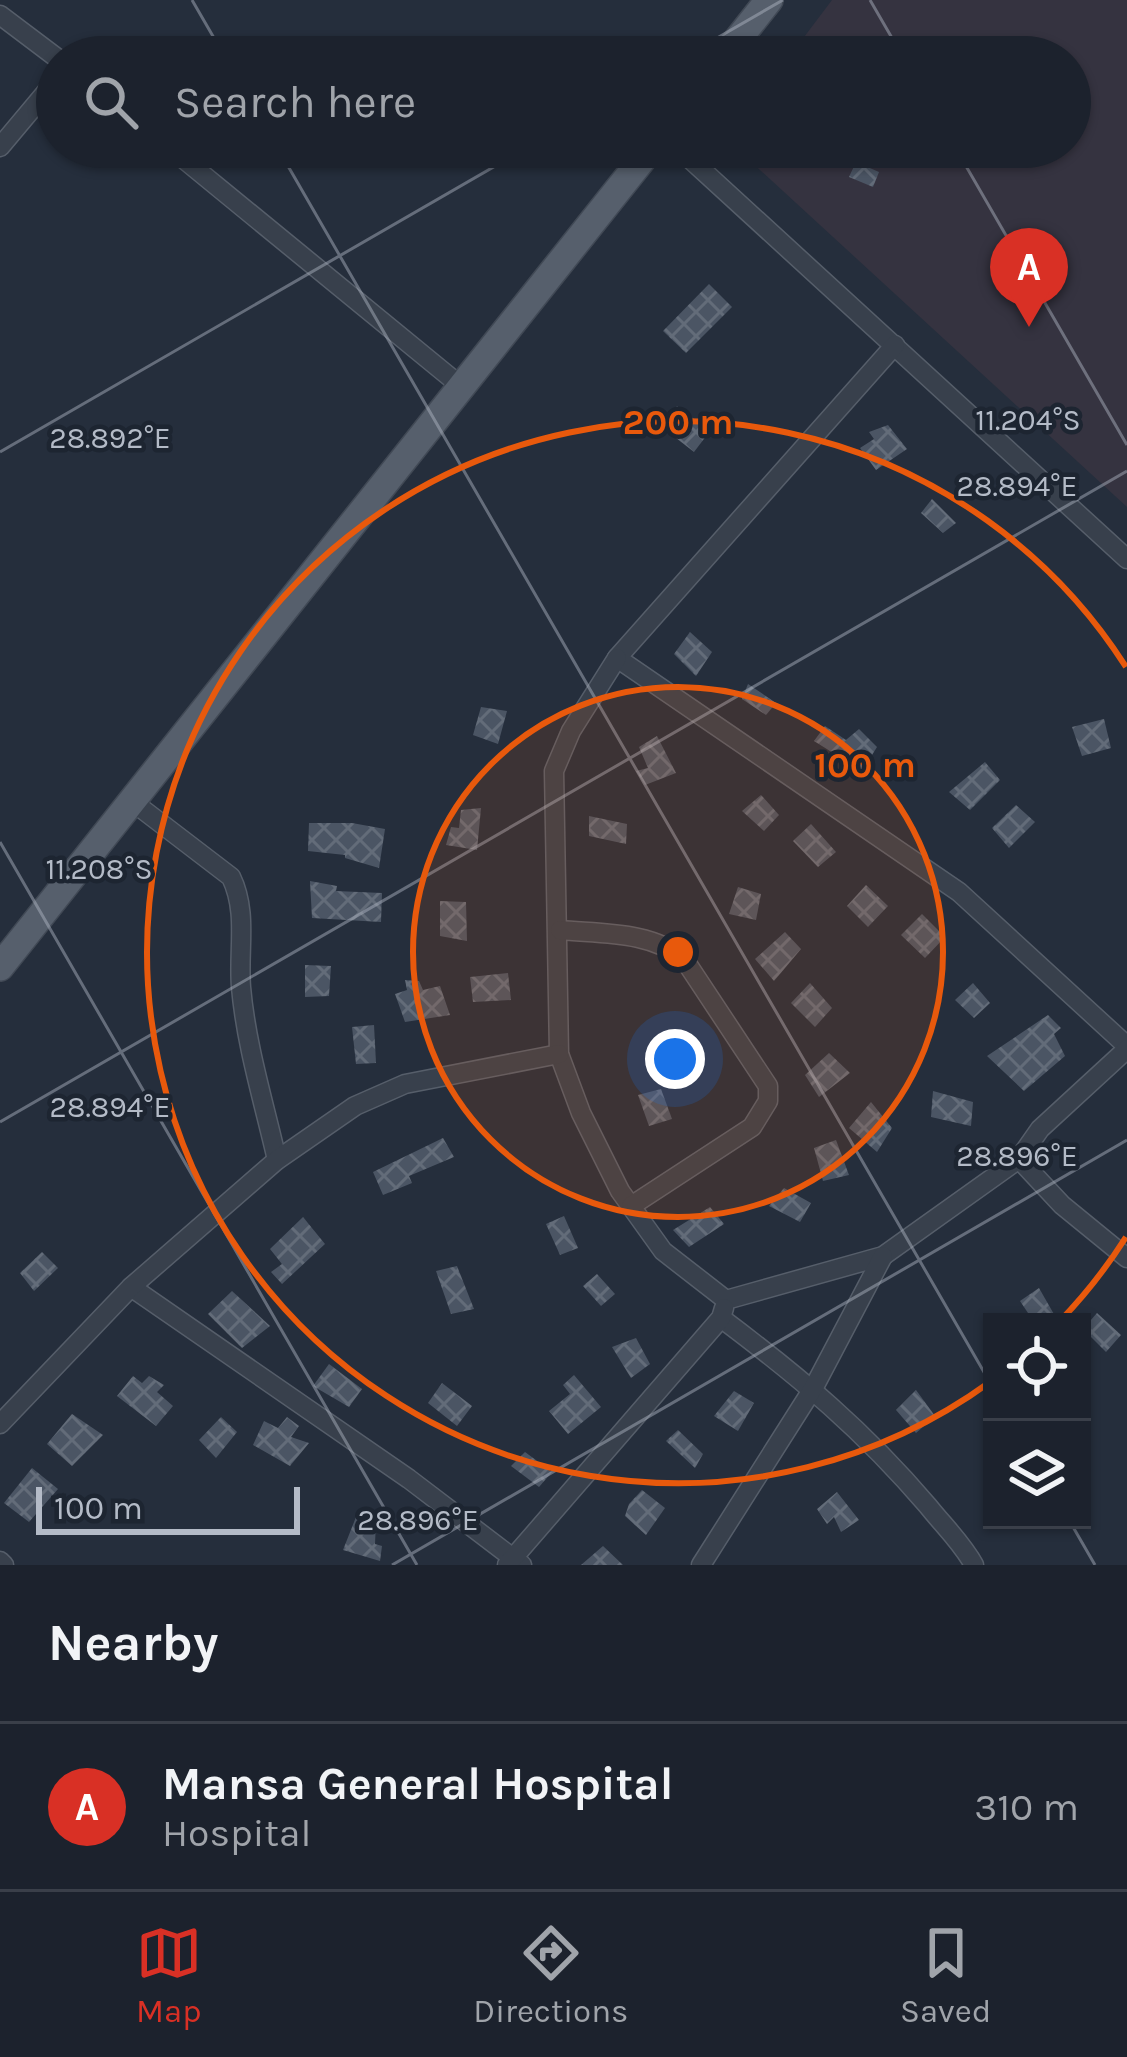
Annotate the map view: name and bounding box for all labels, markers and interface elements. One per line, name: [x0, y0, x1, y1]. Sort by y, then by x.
search box: [36, 36, 1091, 168]
icon: search: [78, 69, 144, 135]
text: Search here: [174, 76, 416, 128]
pin: A: [990, 228, 1068, 327]
text: 200 m: [623, 401, 733, 443]
text: 11.204°S: [975, 402, 1081, 438]
text: 28.892°E: [49, 420, 171, 456]
text: 28.894°E: [957, 468, 1077, 504]
text: 100 m: [814, 744, 916, 786]
text: 11.208°S: [45, 851, 153, 887]
centre of rings: [657, 931, 699, 973]
your location: [645, 1029, 705, 1089]
text: 28.894°E: [50, 1089, 170, 1125]
text: 28.896°E: [956, 1138, 1078, 1174]
map controls: [983, 1313, 1091, 1529]
button: locate: [983, 1313, 1091, 1421]
button: layers: [983, 1421, 1091, 1529]
scale bar: [36, 1481, 300, 1534]
text: 100 m: [54, 1489, 143, 1527]
text: 28.896°E: [357, 1502, 479, 1538]
text: Nearby: [48, 1613, 218, 1673]
text: Mansa General Hospital: [162, 1758, 673, 1810]
text: A: [75, 1784, 99, 1830]
text: 310 m: [974, 1784, 1079, 1830]
text: Hospital: [162, 1810, 311, 1856]
tab: Map: [136, 1920, 202, 2030]
tab: Directions: [473, 1920, 628, 2030]
tab: Saved: [900, 1920, 991, 2030]

